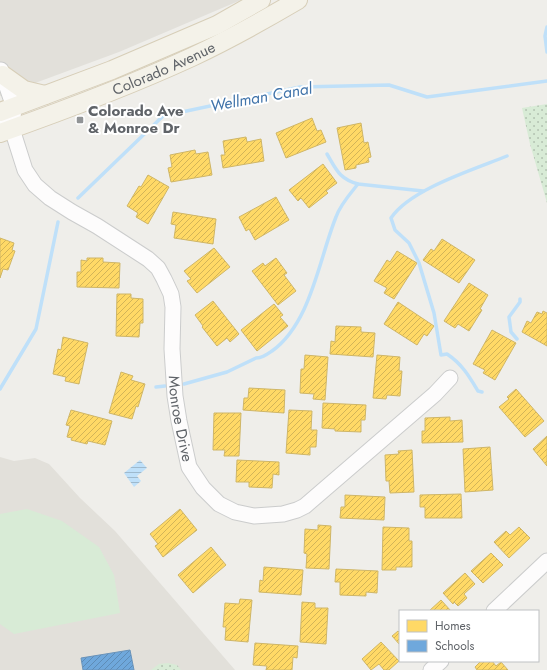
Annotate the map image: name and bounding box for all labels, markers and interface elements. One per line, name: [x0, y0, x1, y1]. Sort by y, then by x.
street label: Colorado Avenue: [109, 36, 219, 101]
water label: Wellman Canal: [208, 76, 315, 117]
place label: Colorado Ave & Monroe Dr: [88, 100, 184, 139]
marker: Colorado Ave & Monroe Dr: [75, 115, 85, 125]
street label: Monroe Drive: [163, 375, 199, 464]
legend: [399, 610, 539, 662]
text: Homes: [435, 617, 471, 635]
text: Schools: [435, 637, 474, 655]

